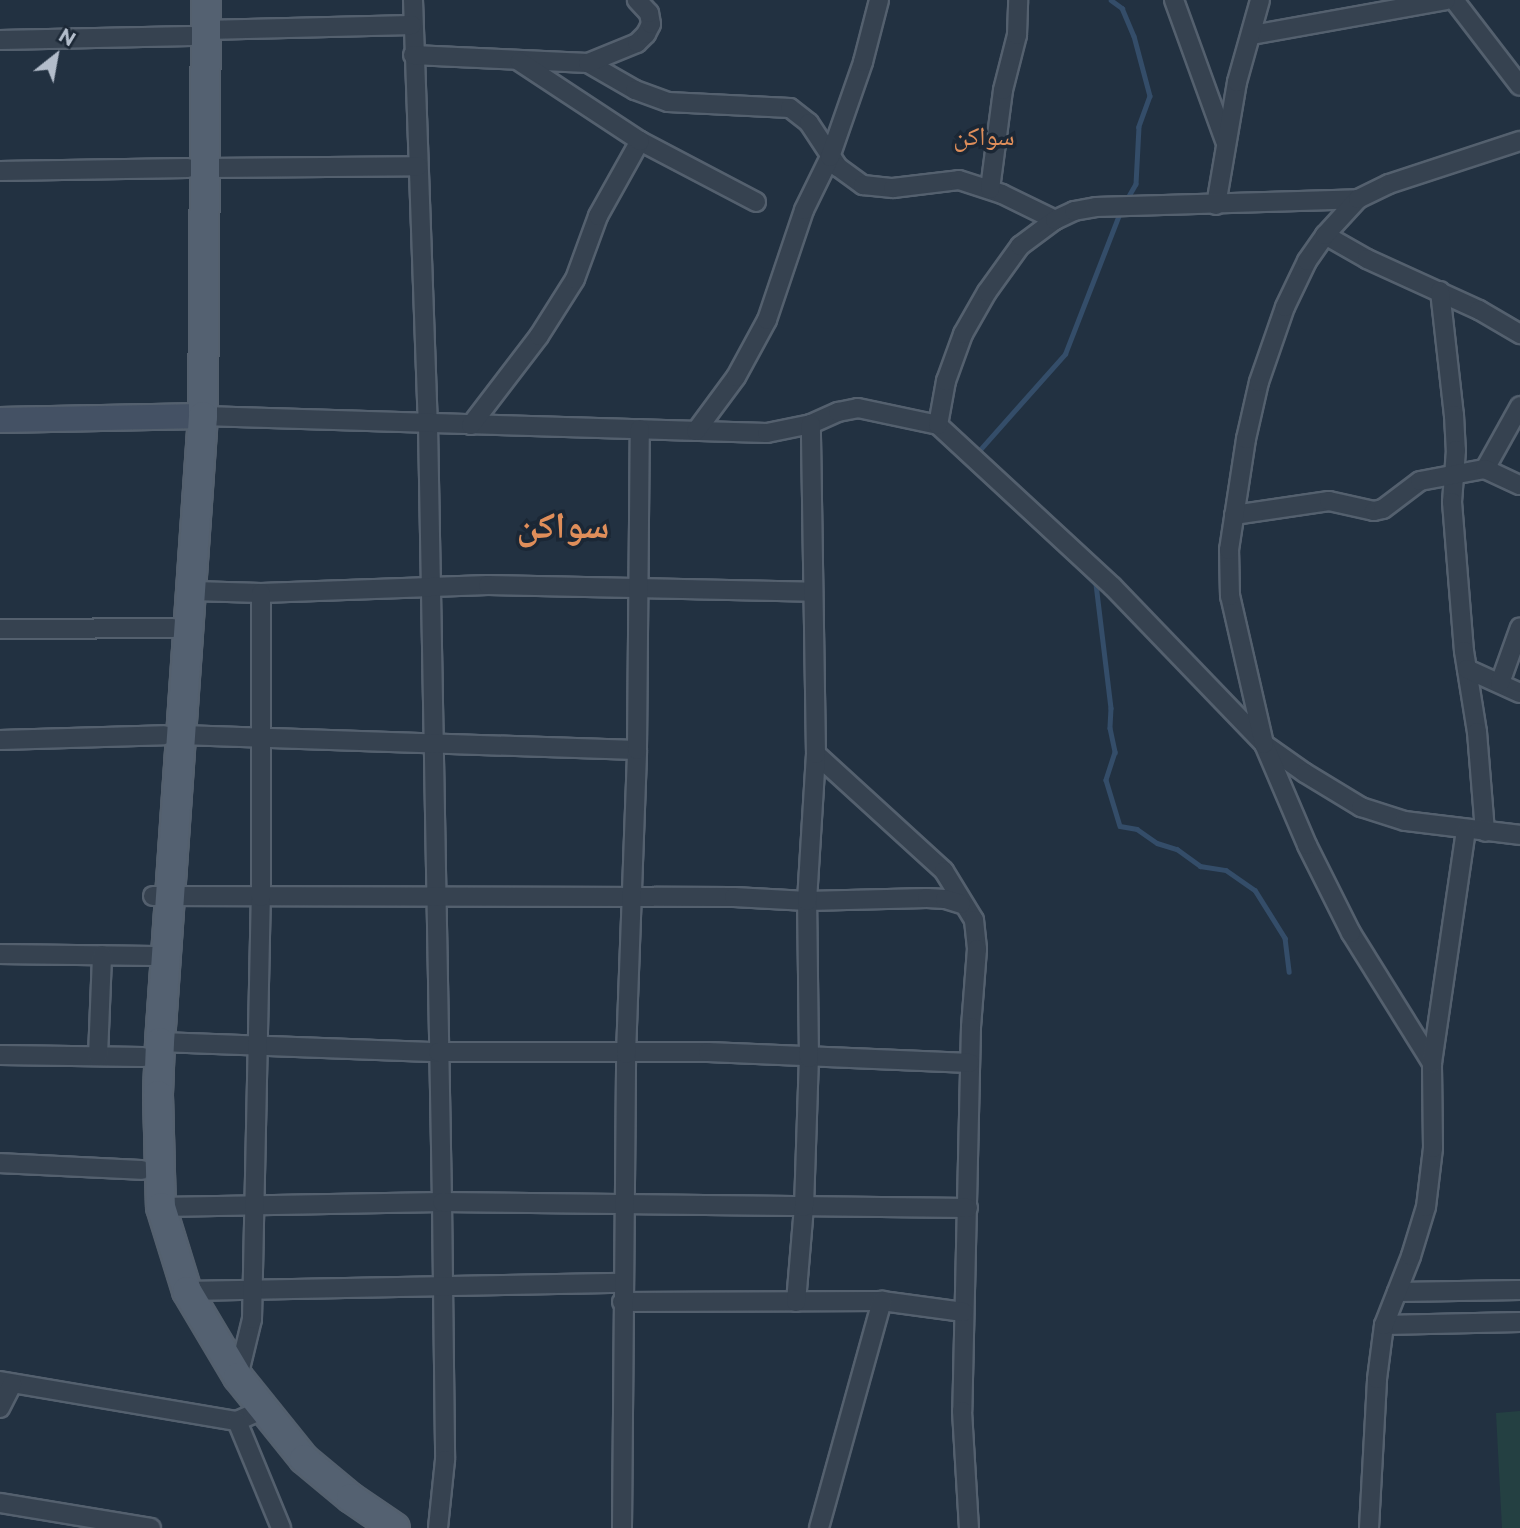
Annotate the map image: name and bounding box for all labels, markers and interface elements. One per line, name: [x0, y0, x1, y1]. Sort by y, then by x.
north arrow: [21, 21, 91, 91]
text: N: [55, 24, 80, 51]
district label: سواكن: [953, 121, 1015, 153]
district label: سواكن: [516, 503, 610, 547]

